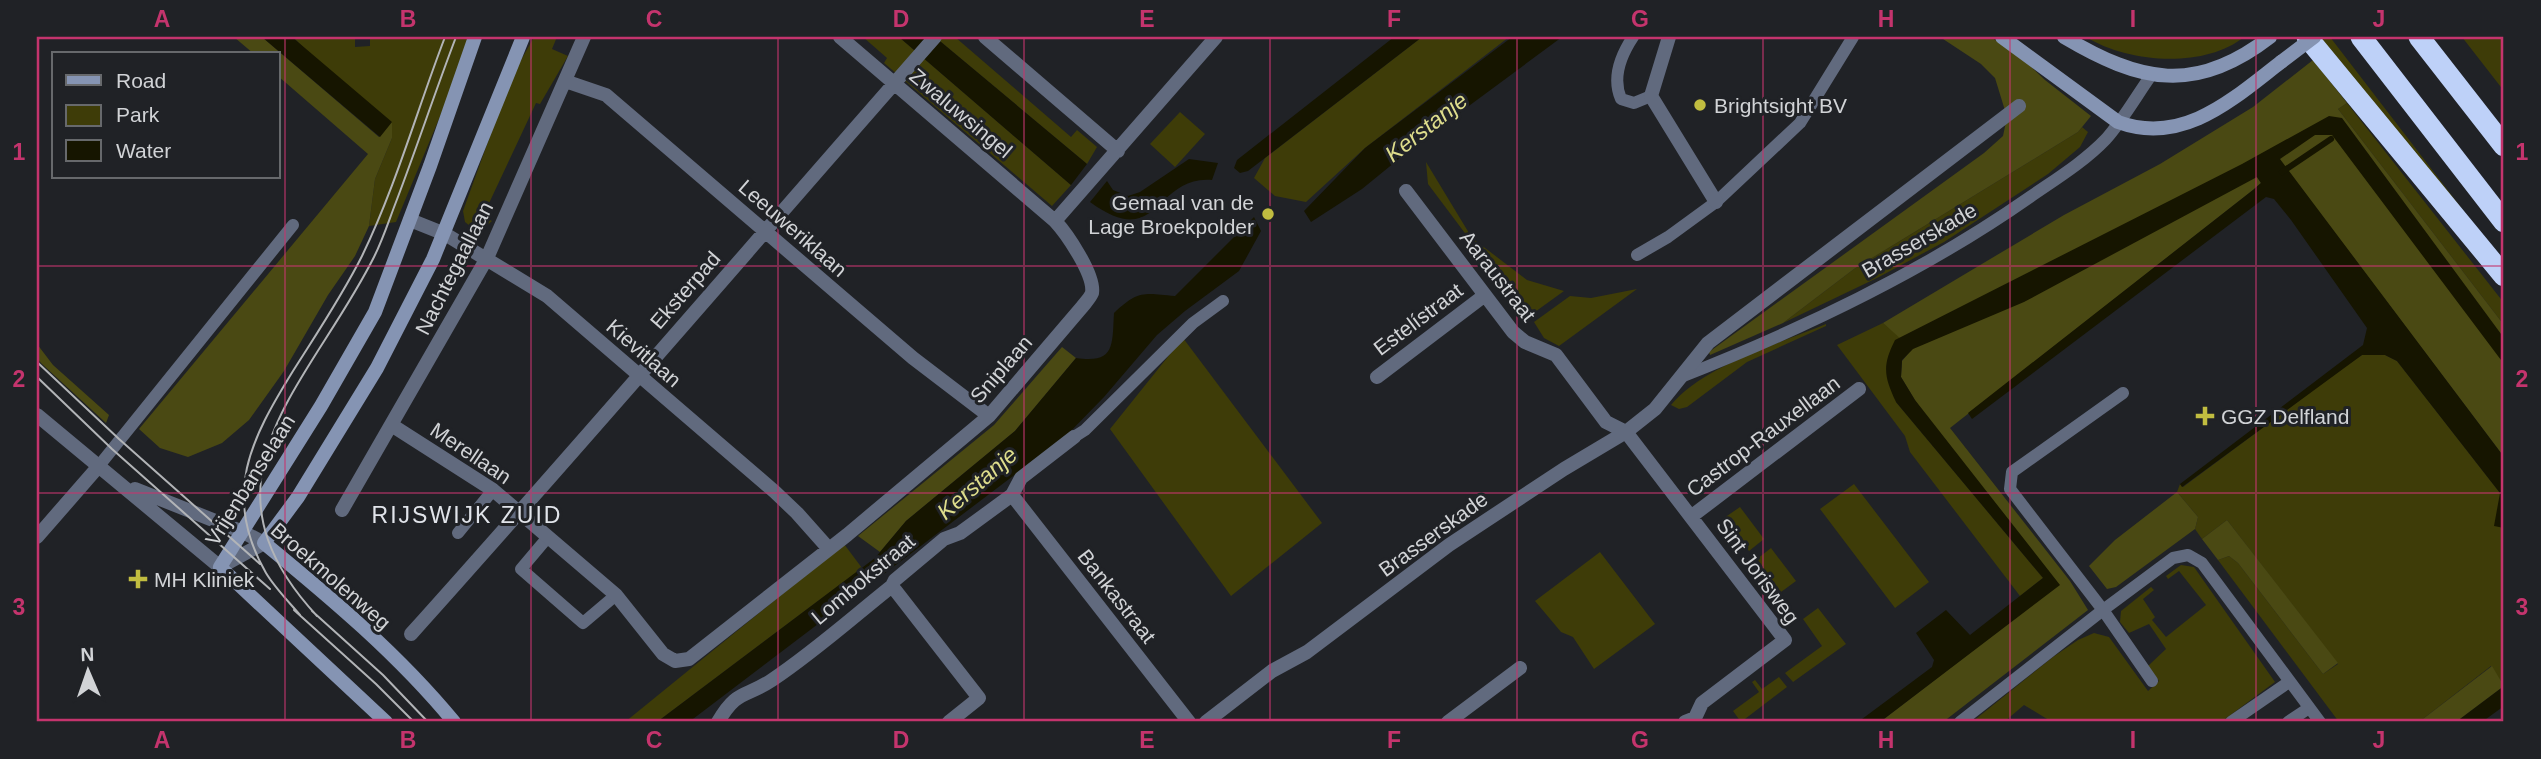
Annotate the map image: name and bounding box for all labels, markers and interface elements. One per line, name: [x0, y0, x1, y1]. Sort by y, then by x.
text: A: [154, 6, 170, 32]
text: B: [400, 6, 416, 32]
text: C: [646, 6, 662, 32]
text: D: [893, 6, 909, 32]
text: E: [1139, 6, 1155, 32]
text: F: [1387, 6, 1401, 32]
text: G: [1631, 6, 1649, 32]
text: H: [1878, 6, 1894, 32]
text: I: [2130, 6, 2136, 32]
text: J: [2373, 6, 2385, 32]
legend: [52, 52, 280, 178]
street label: Zwaluwsingel: [905, 64, 1017, 162]
text: Road: [116, 69, 166, 92]
water label: Kerstanje: [1380, 87, 1472, 167]
place label: Brightsight BV: [1714, 94, 1847, 117]
marker: Brightsight BV: [1692, 97, 1708, 113]
text: Park: [116, 103, 160, 126]
text: 1: [13, 139, 26, 165]
text: Water: [116, 139, 171, 162]
text: 1: [2516, 139, 2529, 165]
street label: Leeuweriklaan: [734, 175, 852, 281]
place label: Gemaal van de Lage Broekpolder: [1088, 191, 1254, 238]
street label: Nachtegaallaan: [411, 198, 497, 338]
street label: Brasserskade: [1858, 198, 1980, 282]
marker: Gemaal van de Lage Broekpolder: [1260, 206, 1276, 222]
street label: Aaraustraat: [1456, 226, 1541, 326]
street label: Eksterpad: [645, 247, 725, 333]
street label: Estelístraat: [1369, 278, 1467, 360]
street label: Kievitlaan: [602, 314, 686, 392]
street label: Sniplaan: [966, 331, 1036, 407]
text: 2: [13, 366, 25, 392]
text: 2: [2516, 366, 2528, 392]
street label: Castrop-Rauxellaan: [1682, 371, 1844, 501]
place label: GGZ Delfland: [2221, 405, 2349, 428]
marker: GGZ Delfland: [2195, 406, 2215, 426]
street label: Vrijenbanselaan: [201, 410, 299, 550]
street label: Merellaan: [426, 418, 516, 488]
water label: Kerstanje: [932, 441, 1022, 525]
street label: Brasserskade: [1374, 487, 1492, 581]
district label: RIJSWIJK ZUID: [372, 502, 562, 528]
street label: Sint Jorisweg: [1712, 514, 1804, 628]
street label: Broekmolenweg: [267, 518, 395, 634]
street label: Lombokstraat: [807, 529, 919, 629]
street label: Bankastraat: [1073, 545, 1161, 647]
place label: MH Kliniek: [154, 568, 255, 591]
marker: MH Kliniek: [128, 569, 148, 589]
text: 3: [13, 594, 25, 620]
text: 3: [2516, 594, 2528, 620]
north arrow: [52, 636, 122, 706]
text: N: [80, 644, 95, 665]
text: A: [154, 727, 170, 753]
text: B: [400, 727, 416, 753]
text: C: [646, 727, 662, 753]
text: D: [893, 727, 909, 753]
text: E: [1139, 727, 1155, 753]
text: F: [1387, 727, 1401, 753]
text: G: [1631, 727, 1649, 753]
text: H: [1878, 727, 1894, 753]
text: I: [2130, 727, 2136, 753]
text: J: [2373, 727, 2385, 753]

